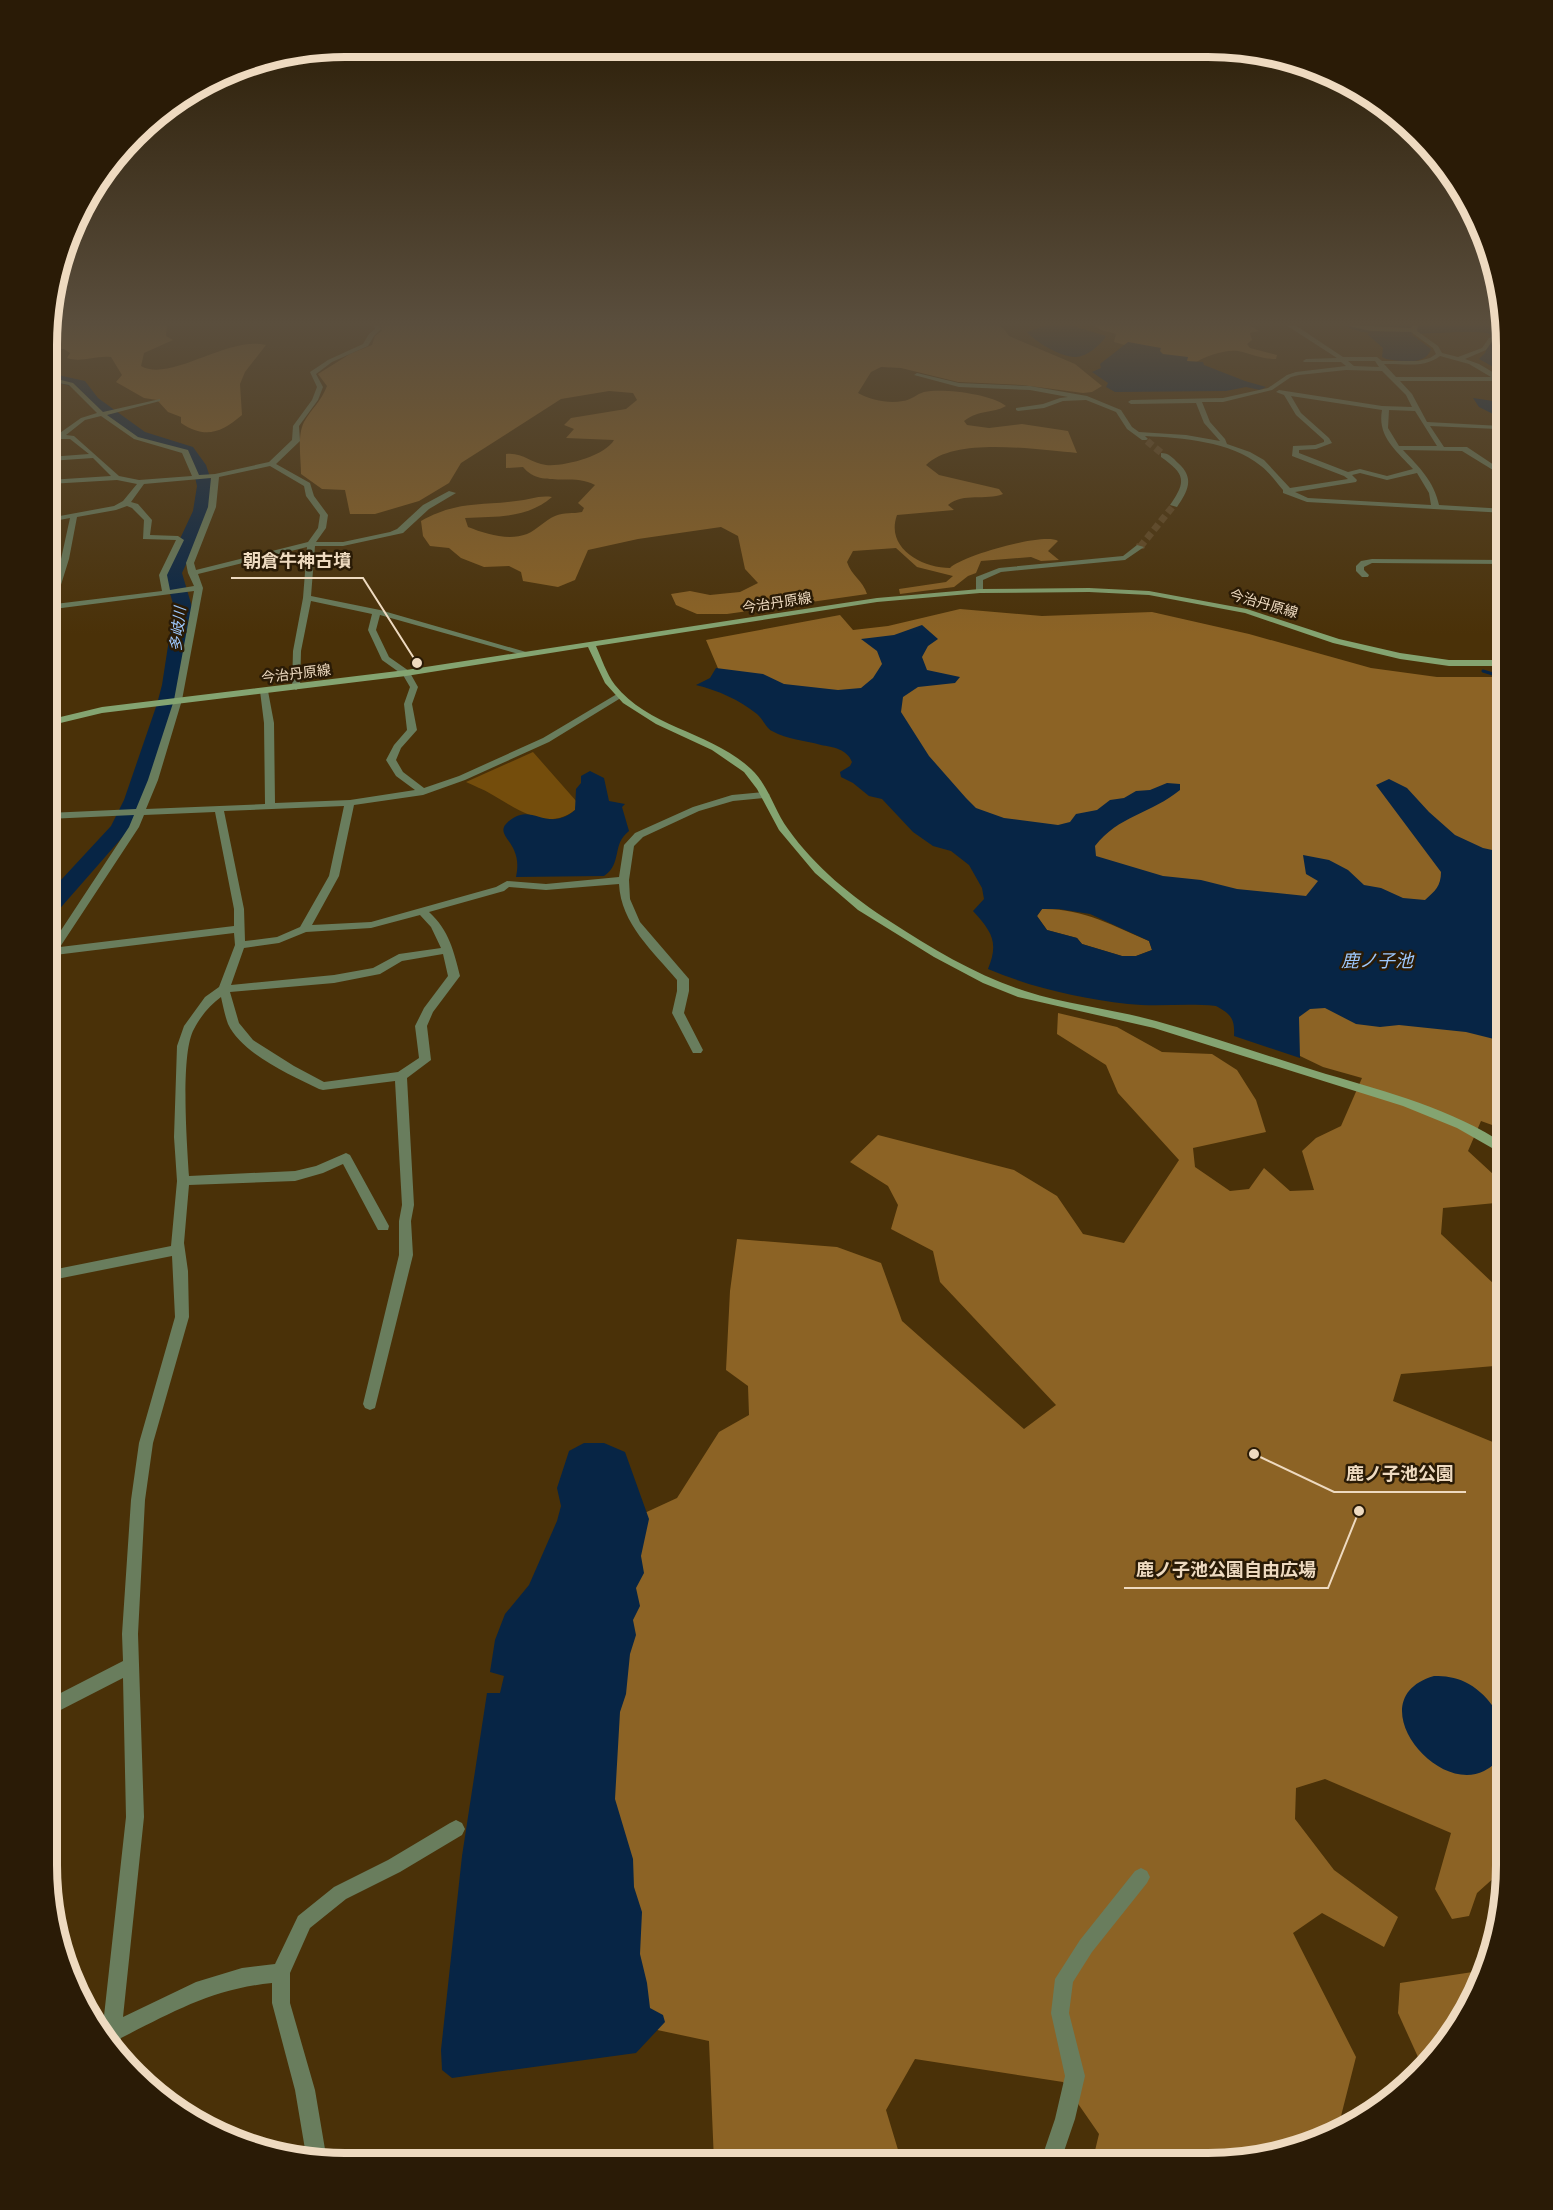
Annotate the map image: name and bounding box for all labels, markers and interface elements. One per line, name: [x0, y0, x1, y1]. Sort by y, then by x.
callout: 朝倉牛神古墳: [231, 542, 363, 578]
text: 朝倉牛神古墳: [243, 549, 351, 571]
street label: 今治丹原線: [1228, 585, 1300, 621]
street label: 今治丹原線: [741, 588, 813, 616]
water label: 多岐川: [166, 604, 189, 652]
street label: 今治丹原線: [260, 660, 332, 686]
water label: 鹿ノ子池: [1341, 949, 1415, 971]
callout: 鹿ノ子池公園: [1334, 1456, 1466, 1492]
text: 鹿ノ子池公園: [1346, 1462, 1454, 1484]
callout: 鹿ノ子池公園自由広場: [1124, 1552, 1328, 1588]
text: 鹿ノ子池公園自由広場: [1136, 1558, 1316, 1580]

